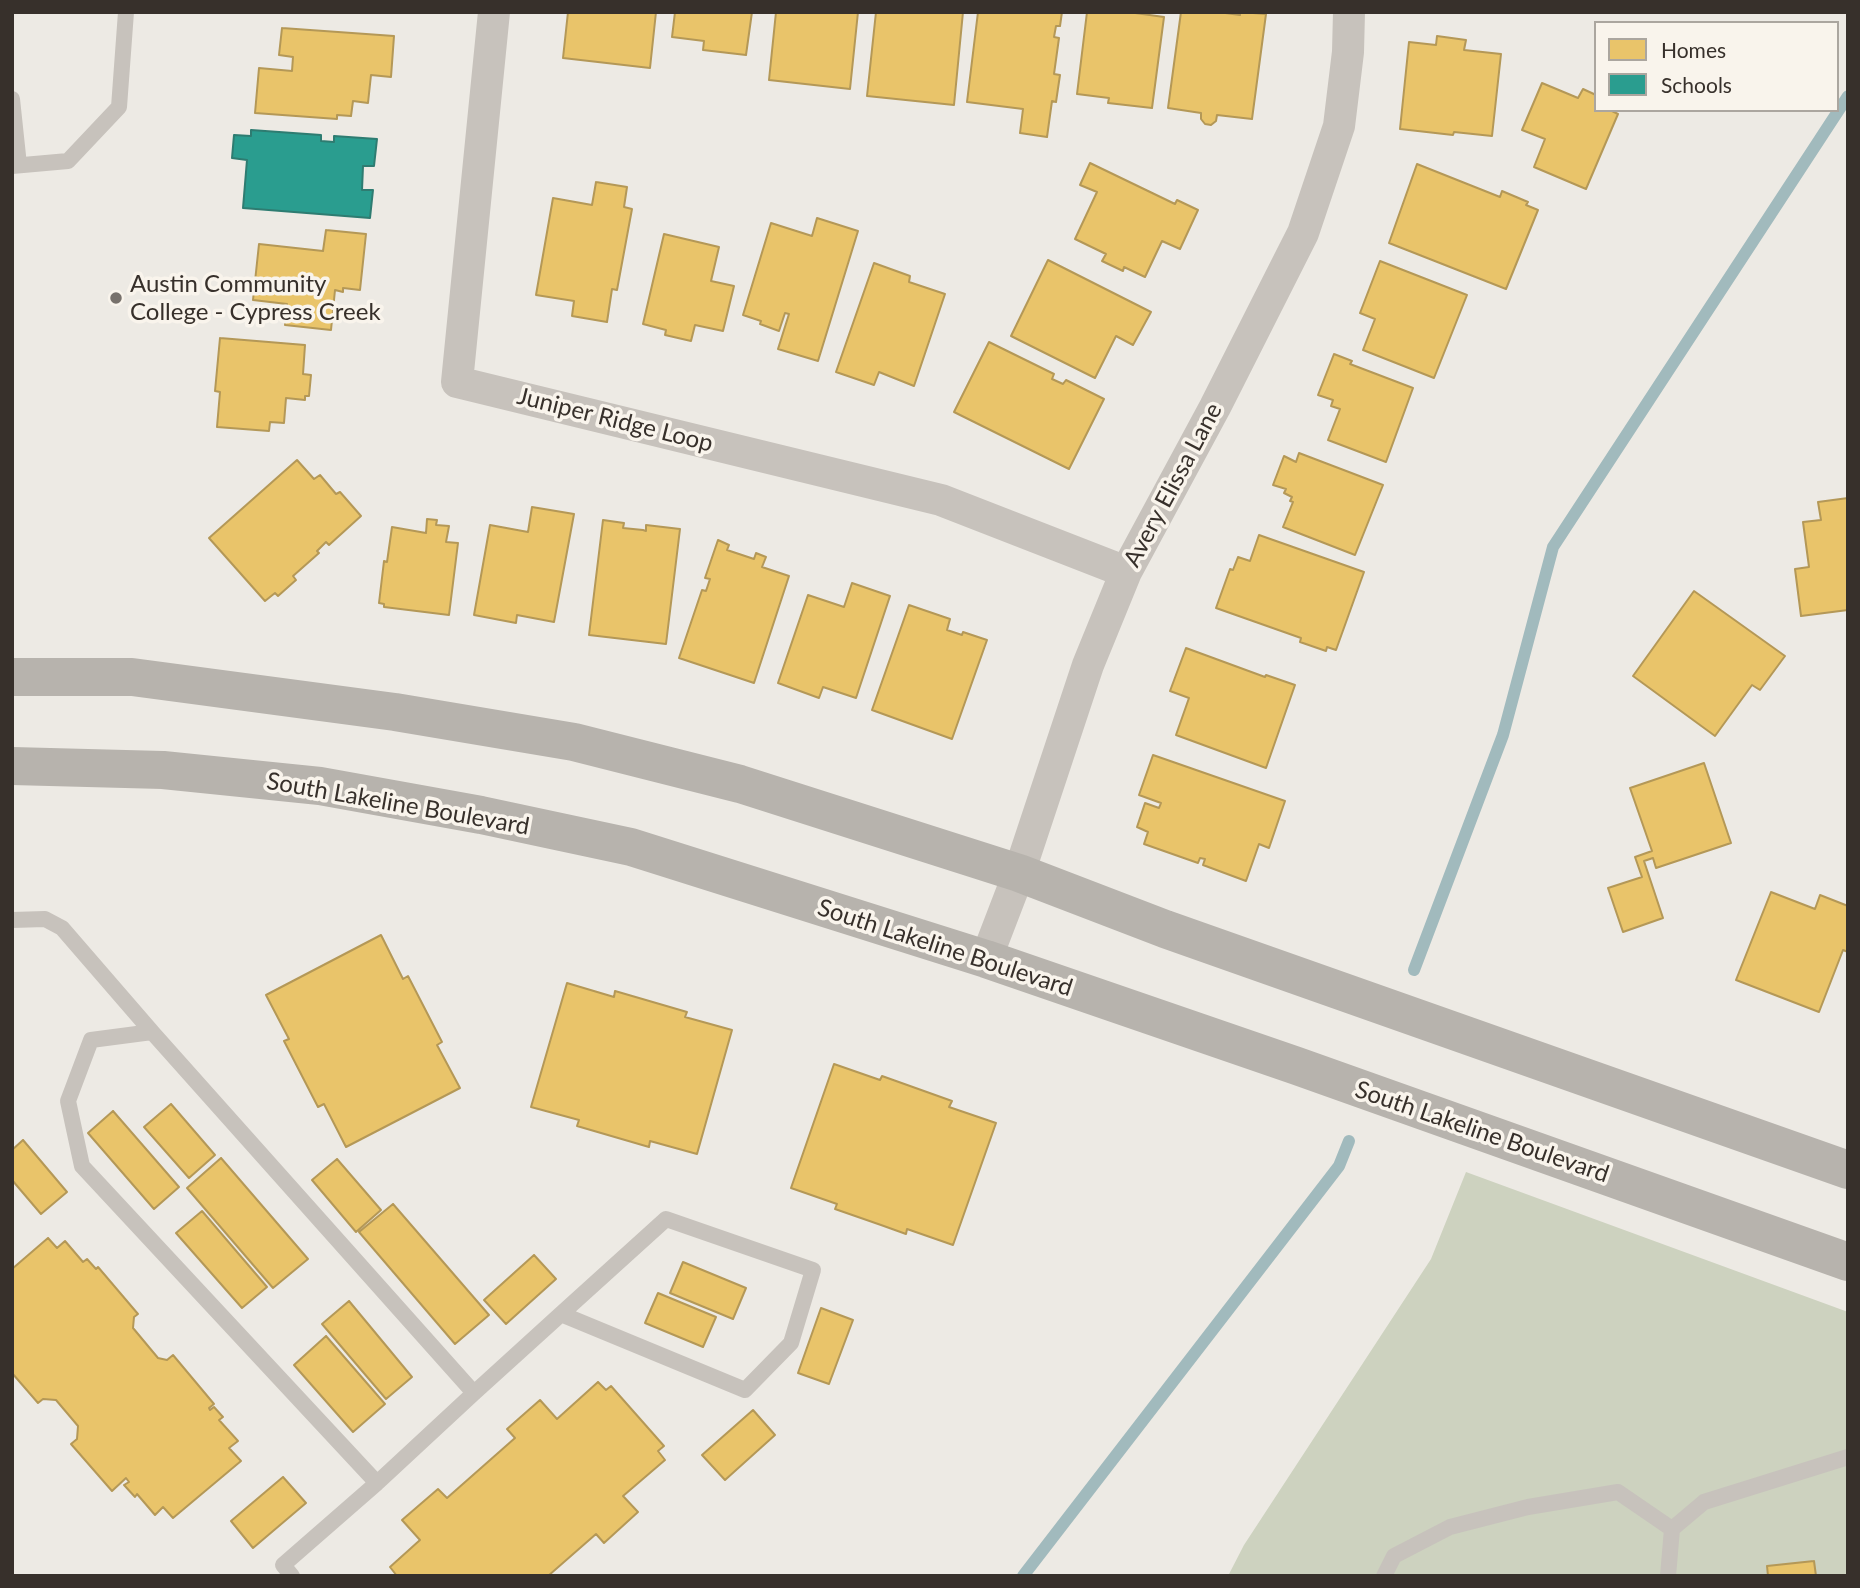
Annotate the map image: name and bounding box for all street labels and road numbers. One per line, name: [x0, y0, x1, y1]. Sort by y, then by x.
street label: Juniper Ridge Loop: [514, 382, 716, 458]
street label: Avery Elissa Lane: [1118, 398, 1228, 572]
street label: South Lakeline Boulevard: [264, 767, 532, 841]
street label: South Lakeline Boulevard: [814, 893, 1076, 1003]
street label: South Lakeline Boulevard: [1351, 1075, 1613, 1189]

